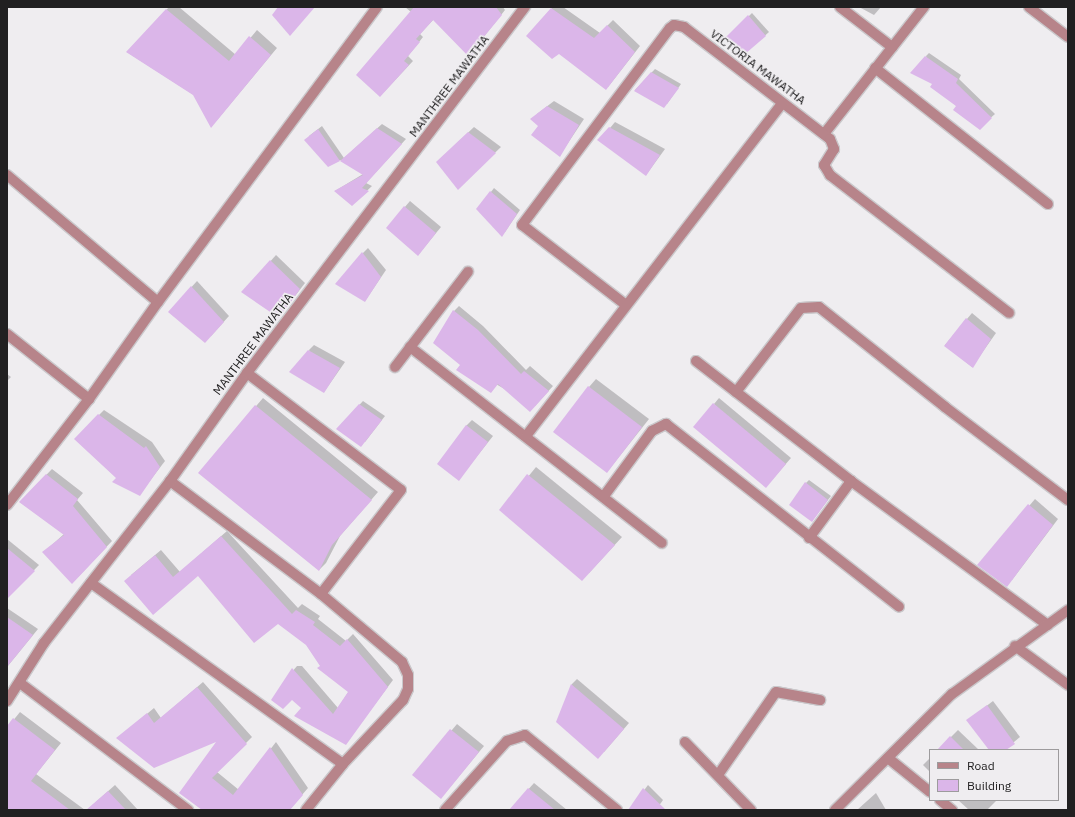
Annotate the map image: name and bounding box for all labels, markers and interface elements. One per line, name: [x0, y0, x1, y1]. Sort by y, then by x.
street label: VICTORIA MAWATHA: [707, 26, 809, 108]
street label: MANTHREE MAWATHA: [406, 32, 492, 140]
street label: MANTHREE MAWATHA: [210, 290, 296, 398]
legend: [929, 749, 1059, 801]
text: Road: [967, 758, 995, 773]
text: Building: [967, 778, 1011, 793]

